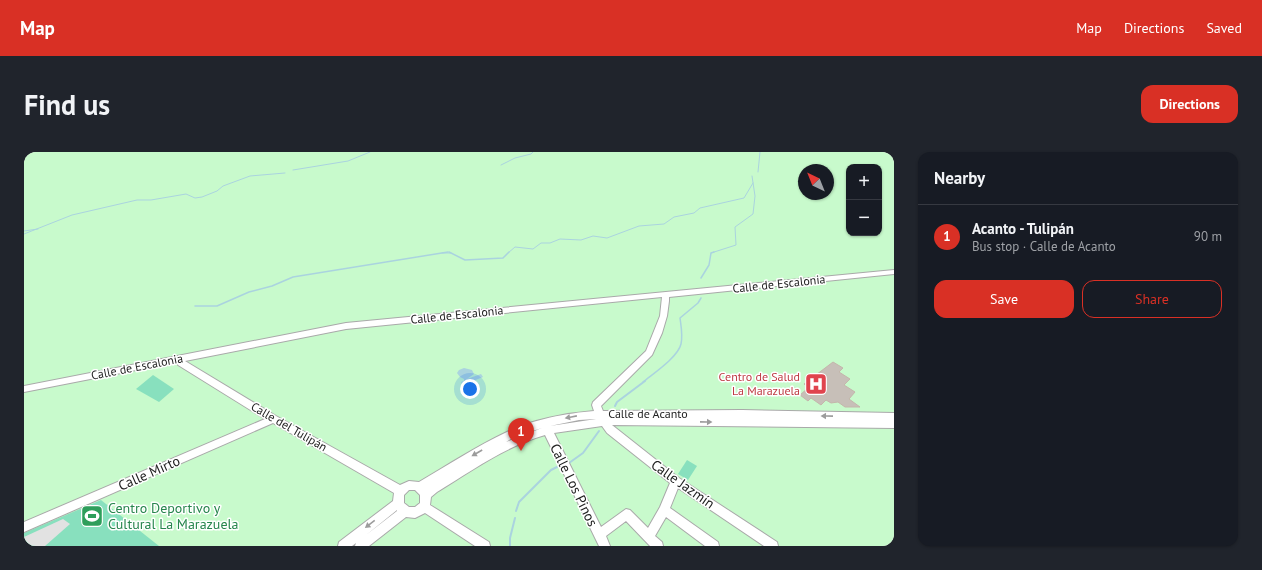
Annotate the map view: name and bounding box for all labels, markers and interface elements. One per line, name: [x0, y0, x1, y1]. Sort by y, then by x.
text: Map: [20, 16, 55, 40]
text: Map: [1076, 19, 1102, 37]
text: Directions: [1124, 19, 1184, 37]
text: Saved: [1206, 19, 1242, 37]
button: Directions: [1141, 85, 1238, 123]
text: Find us: [24, 86, 110, 123]
north arrow: [798, 164, 834, 200]
map controls: [846, 164, 882, 236]
button: +: [846, 164, 882, 200]
text: Nearby: [934, 167, 985, 189]
button: −: [846, 200, 882, 236]
text: Acanto - Tulipán: [972, 219, 1074, 238]
text: 1: [943, 228, 951, 245]
text: 90 m: [1194, 228, 1222, 245]
text: Bus stop · Calle de Acanto: [972, 238, 1116, 255]
street label: Calle de Escalonia: [732, 271, 826, 296]
button: Save: [934, 280, 1074, 318]
button: Share: [1082, 280, 1222, 318]
street label: Calle de Escalonia: [410, 302, 504, 327]
street label: Calle de Escalonia: [90, 350, 184, 383]
place label: Centro de Salud La Marazuela: [719, 369, 800, 398]
hospital icon: Centro de Salud La Marazuela: [803, 371, 829, 397]
your location: [460, 379, 480, 399]
street label: Calle del Tulipán: [249, 399, 330, 454]
street label: Calle de Acanto: [608, 406, 688, 421]
one-way arrow: [820, 413, 833, 419]
one-way arrow: [565, 415, 577, 421]
pin: 1: [508, 418, 534, 451]
one-way arrow: [700, 419, 712, 426]
street label: Calle Los Pinos: [546, 441, 602, 529]
one-way arrow: [471, 450, 483, 457]
street label: Calle Mirto: [115, 451, 183, 495]
street label: Calle Jazmín: [648, 455, 718, 513]
place label: Centro Deportivo y Cultural La Marazuela: [108, 499, 239, 533]
sports icon: Centro Deportivo y Cultural La Marazuela: [79, 503, 105, 529]
one-way arrow: [365, 520, 376, 529]

